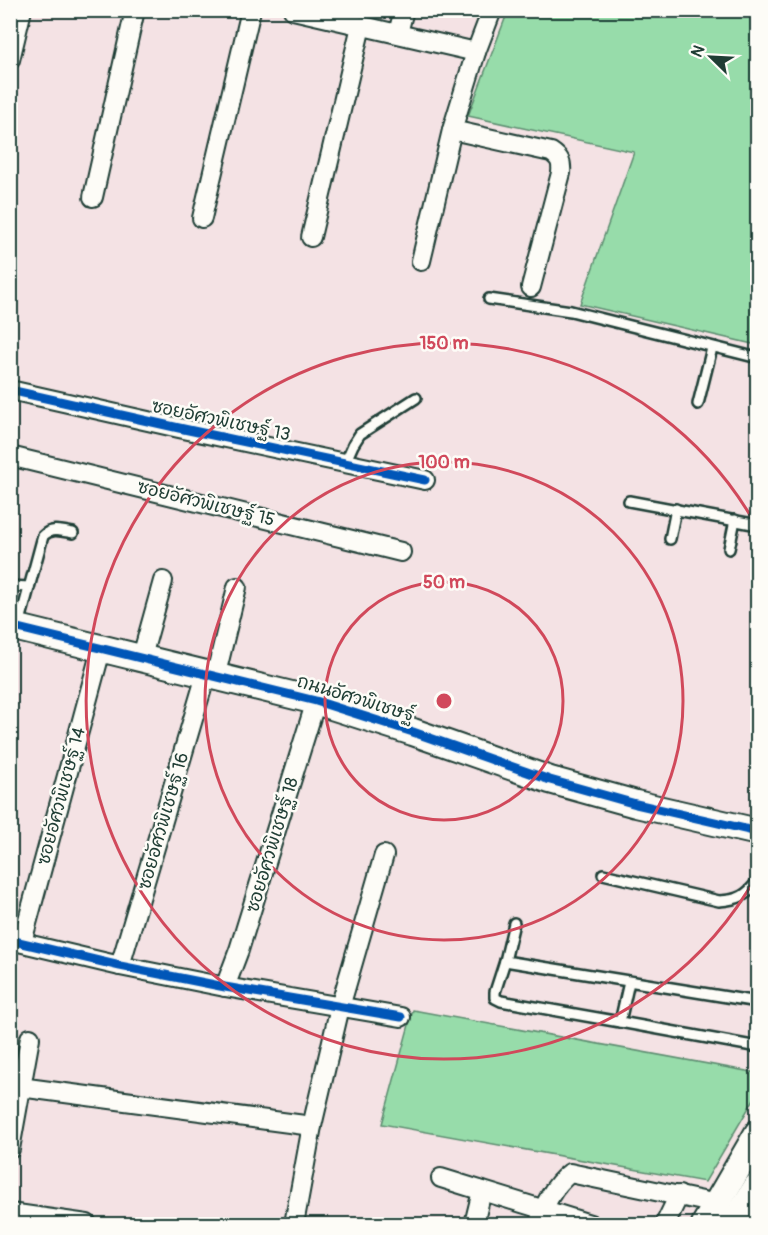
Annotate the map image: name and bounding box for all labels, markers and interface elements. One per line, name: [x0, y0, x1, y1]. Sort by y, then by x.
north arrow: [681, 27, 741, 87]
text: N: [687, 42, 710, 60]
text: 150 m: [420, 332, 469, 355]
street label: ซอยอัศวพิเชษฐ์ 13: [149, 393, 293, 446]
text: 100 m: [418, 451, 470, 474]
street label: ซอยอัศวพิเชษฐ์ 15: [135, 473, 278, 532]
text: 50 m: [423, 571, 465, 594]
street label: ถนนอัศวพิเชษฐ์: [294, 668, 419, 727]
centre of rings: [434, 691, 454, 711]
street label: ซอยอัศวพิเชษฐ์ 14: [30, 724, 91, 868]
street label: ซอยอัศวพิเชษฐ์ 16: [131, 749, 194, 892]
street label: ซอยอัศวพิเชษฐ์ 18: [239, 774, 304, 916]

